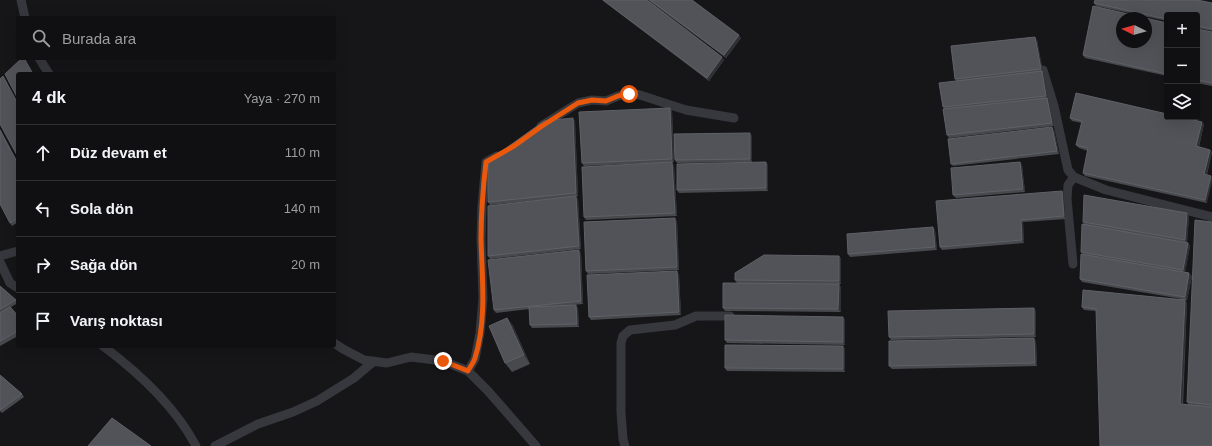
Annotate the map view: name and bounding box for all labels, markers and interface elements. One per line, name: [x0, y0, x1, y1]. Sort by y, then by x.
north arrow: [1116, 12, 1152, 48]
map controls: [1164, 12, 1200, 120]
button: +: [1164, 12, 1200, 48]
search box: [16, 16, 336, 60]
icon: search: [30, 27, 52, 49]
text: Burada ara: [62, 30, 136, 47]
button: −: [1164, 48, 1200, 84]
button: layers: [1164, 84, 1200, 120]
route start: [620, 85, 638, 103]
text: 4 dk: [32, 88, 66, 107]
text: Yaya · 270 m: [244, 91, 320, 106]
icon: ahead: [32, 142, 54, 164]
text: Düz devam et: [70, 144, 167, 161]
text: 110 m: [285, 145, 320, 160]
icon: left: [32, 198, 54, 220]
text: Sola dön: [70, 200, 133, 217]
text: 140 m: [284, 201, 320, 216]
icon: right: [32, 254, 54, 276]
text: Sağa dön: [70, 256, 138, 273]
text: 20 m: [291, 257, 320, 272]
icon: arrive: [32, 310, 54, 332]
text: Varış noktası: [70, 312, 163, 329]
route end: [434, 352, 452, 370]

